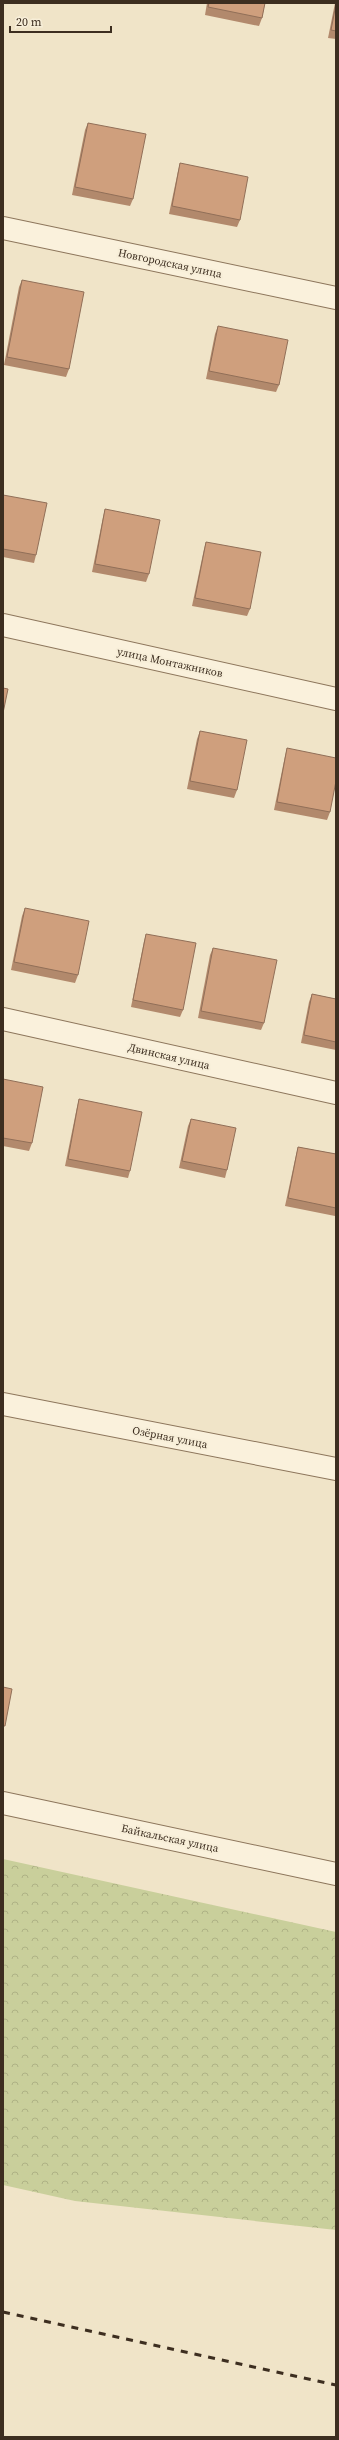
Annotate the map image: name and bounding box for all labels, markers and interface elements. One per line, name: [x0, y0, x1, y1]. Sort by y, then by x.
scale bar: [10, 8, 111, 34]
text: 20 m: [16, 14, 42, 30]
street label: Новгородская улица: [117, 245, 224, 282]
street label: улица Монтажников: [116, 644, 224, 681]
street label: Двинская улица: [127, 1040, 212, 1073]
street label: Озёрная улица: [131, 1423, 209, 1452]
street label: Байкальская улица: [120, 1821, 220, 1856]

